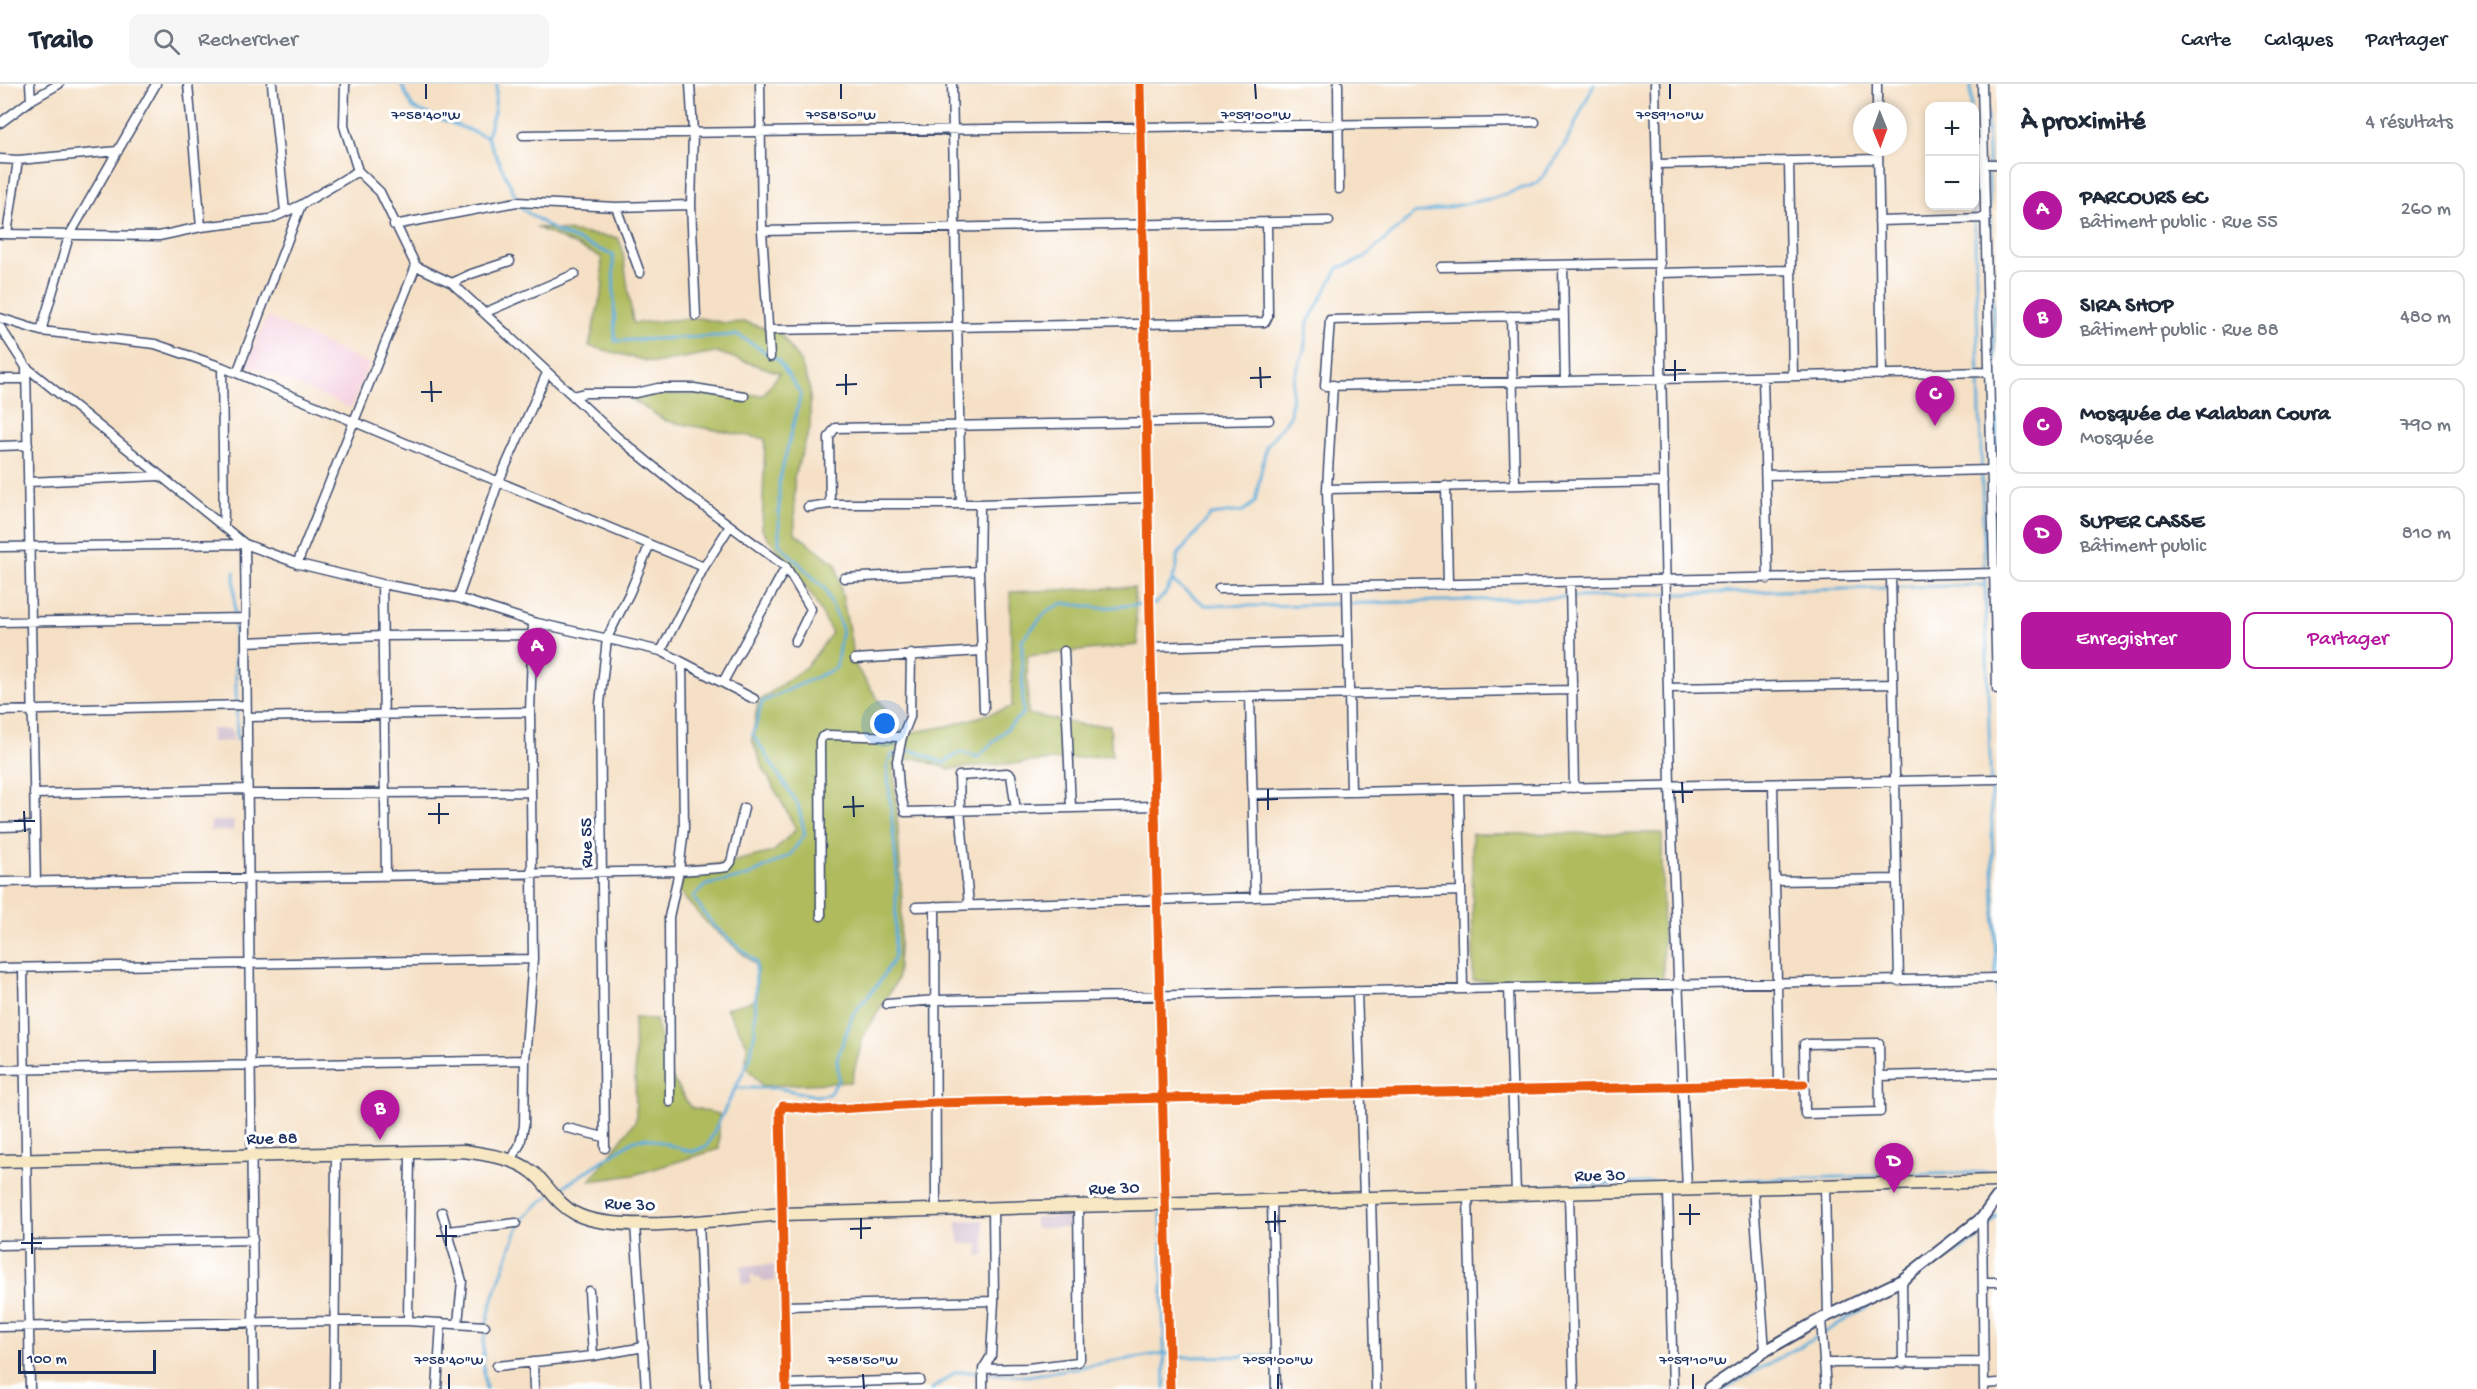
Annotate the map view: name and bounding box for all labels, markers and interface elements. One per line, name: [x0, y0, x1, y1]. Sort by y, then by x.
search box: [129, 14, 549, 68]
text: Trailo: [30, 25, 93, 58]
icon: search: [150, 25, 183, 58]
text: Rechercher: [198, 28, 298, 54]
text: Carte: [2181, 29, 2231, 54]
text: Calques: [2264, 29, 2333, 54]
text: Partager: [2366, 29, 2447, 54]
north arrow: [1853, 102, 1907, 156]
map controls: [1925, 102, 1979, 210]
button: +: [1925, 102, 1979, 156]
text: 7°58'40"W: [390, 107, 461, 125]
text: 7°58'50"W: [805, 107, 876, 125]
text: 7°59'00"W: [1220, 107, 1291, 125]
text: 7°59'10"W: [1635, 107, 1704, 125]
text: À proximité: [2021, 108, 2145, 139]
text: 4 résultats: [2365, 112, 2453, 135]
button: −: [1925, 156, 1979, 210]
text: PARCOURS GC: [2080, 186, 2207, 212]
text: A: [2037, 199, 2048, 222]
text: 260 m: [2401, 199, 2451, 222]
text: Bâtiment public · Rue 55: [2080, 212, 2278, 235]
text: SIRA SHOP: [2080, 294, 2173, 320]
text: B: [2037, 307, 2048, 330]
text: 480 m: [2400, 307, 2451, 330]
text: Bâtiment public · Rue 88: [2080, 320, 2279, 343]
pin: C: [1916, 376, 1954, 426]
text: Mosquée de Kalaban Coura: [2080, 402, 2330, 428]
text: C: [2037, 415, 2048, 438]
text: 790 m: [2400, 415, 2451, 438]
text: Mosquée: [2080, 428, 2154, 451]
text: SUPER CASSE: [2080, 510, 2205, 536]
text: D: [2036, 523, 2049, 546]
text: 810 m: [2402, 523, 2451, 546]
text: Bâtiment public: [2080, 536, 2206, 559]
button: Enregistrer: [2021, 612, 2231, 669]
button: Partager: [2243, 612, 2453, 669]
pin: A: [518, 628, 556, 678]
your location: [870, 709, 899, 738]
street label: Rue 55: [577, 818, 598, 868]
pin: B: [360, 1090, 400, 1140]
street label: Rue 88: [246, 1129, 298, 1150]
pin: D: [1874, 1144, 1914, 1193]
street label: Rue 30: [1574, 1166, 1626, 1187]
street label: Rue 30: [1088, 1178, 1140, 1201]
street label: Rue 30: [604, 1194, 656, 1217]
scale bar: [18, 1347, 156, 1374]
text: 100 m: [27, 1351, 67, 1370]
text: 7°58'40"W: [413, 1352, 484, 1370]
text: 7°58'50"W: [827, 1352, 898, 1370]
text: 7°59'00"W: [1242, 1352, 1313, 1370]
text: 7°59'10"W: [1658, 1352, 1727, 1370]

